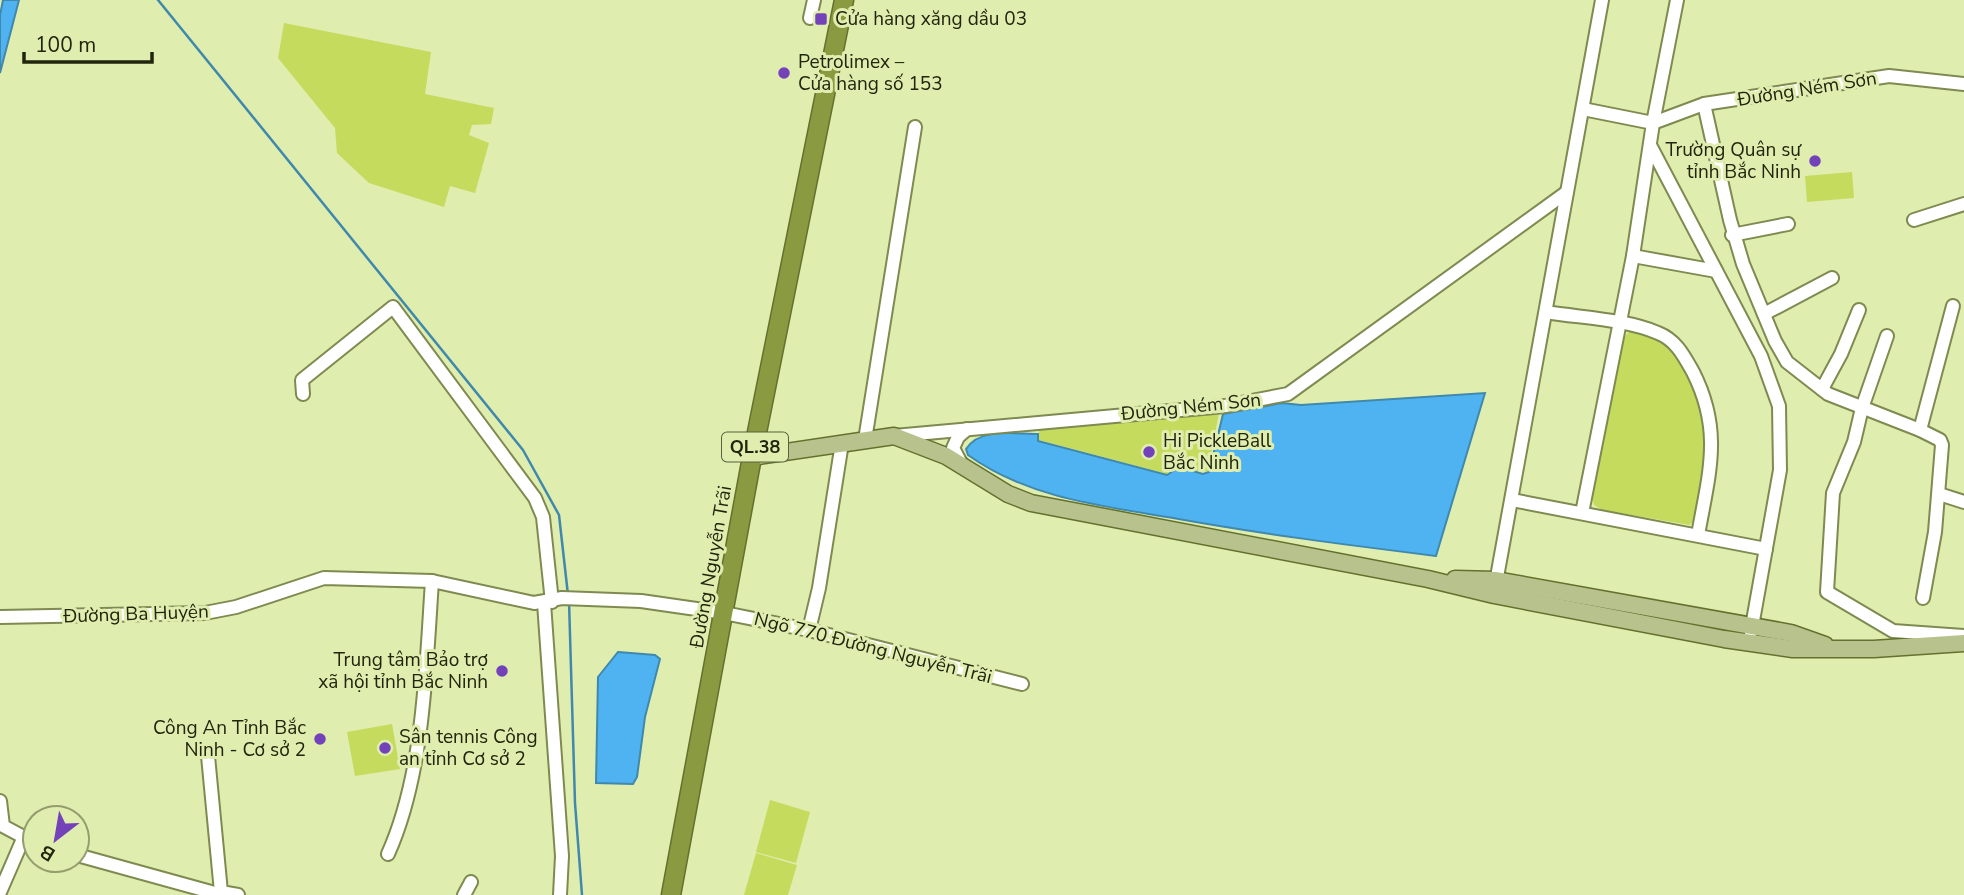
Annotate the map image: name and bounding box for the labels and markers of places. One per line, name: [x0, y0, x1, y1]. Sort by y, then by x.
place label: Cửa hàng xăng dầu 03: [835, 6, 1027, 32]
marker: Cửa hàng xăng dầu 03: [813, 11, 829, 27]
place label: Petrolimex – Cửa hàng số 153: [798, 49, 943, 97]
marker: Petrolimex – Cửa hàng số 153: [776, 65, 792, 81]
place label: Trường Quân sự tỉnh Bắc Ninh: [1665, 137, 1802, 185]
marker: Trường Quân sự tỉnh Bắc Ninh: [1807, 153, 1823, 169]
place label: Hi PickleBall Bắc Ninh: [1163, 428, 1272, 476]
marker: Hi PickleBall Bắc Ninh: [1141, 444, 1157, 460]
place label: Trung tâm Bảo trợ xã hội tỉnh Bắc Ninh: [318, 647, 488, 695]
marker: Trung tâm Bảo trợ xã hội tỉnh Bắc Ninh: [494, 663, 510, 679]
place label: Công An Tỉnh Bắc Ninh - Cơ sở 2: [153, 715, 306, 763]
place label: Sân tennis Công an tỉnh Cơ sở 2: [399, 724, 538, 772]
marker: Công An Tỉnh Bắc Ninh - Cơ sở 2: [312, 731, 328, 747]
marker: Sân tennis Công an tỉnh Cơ sở 2: [377, 740, 393, 756]

